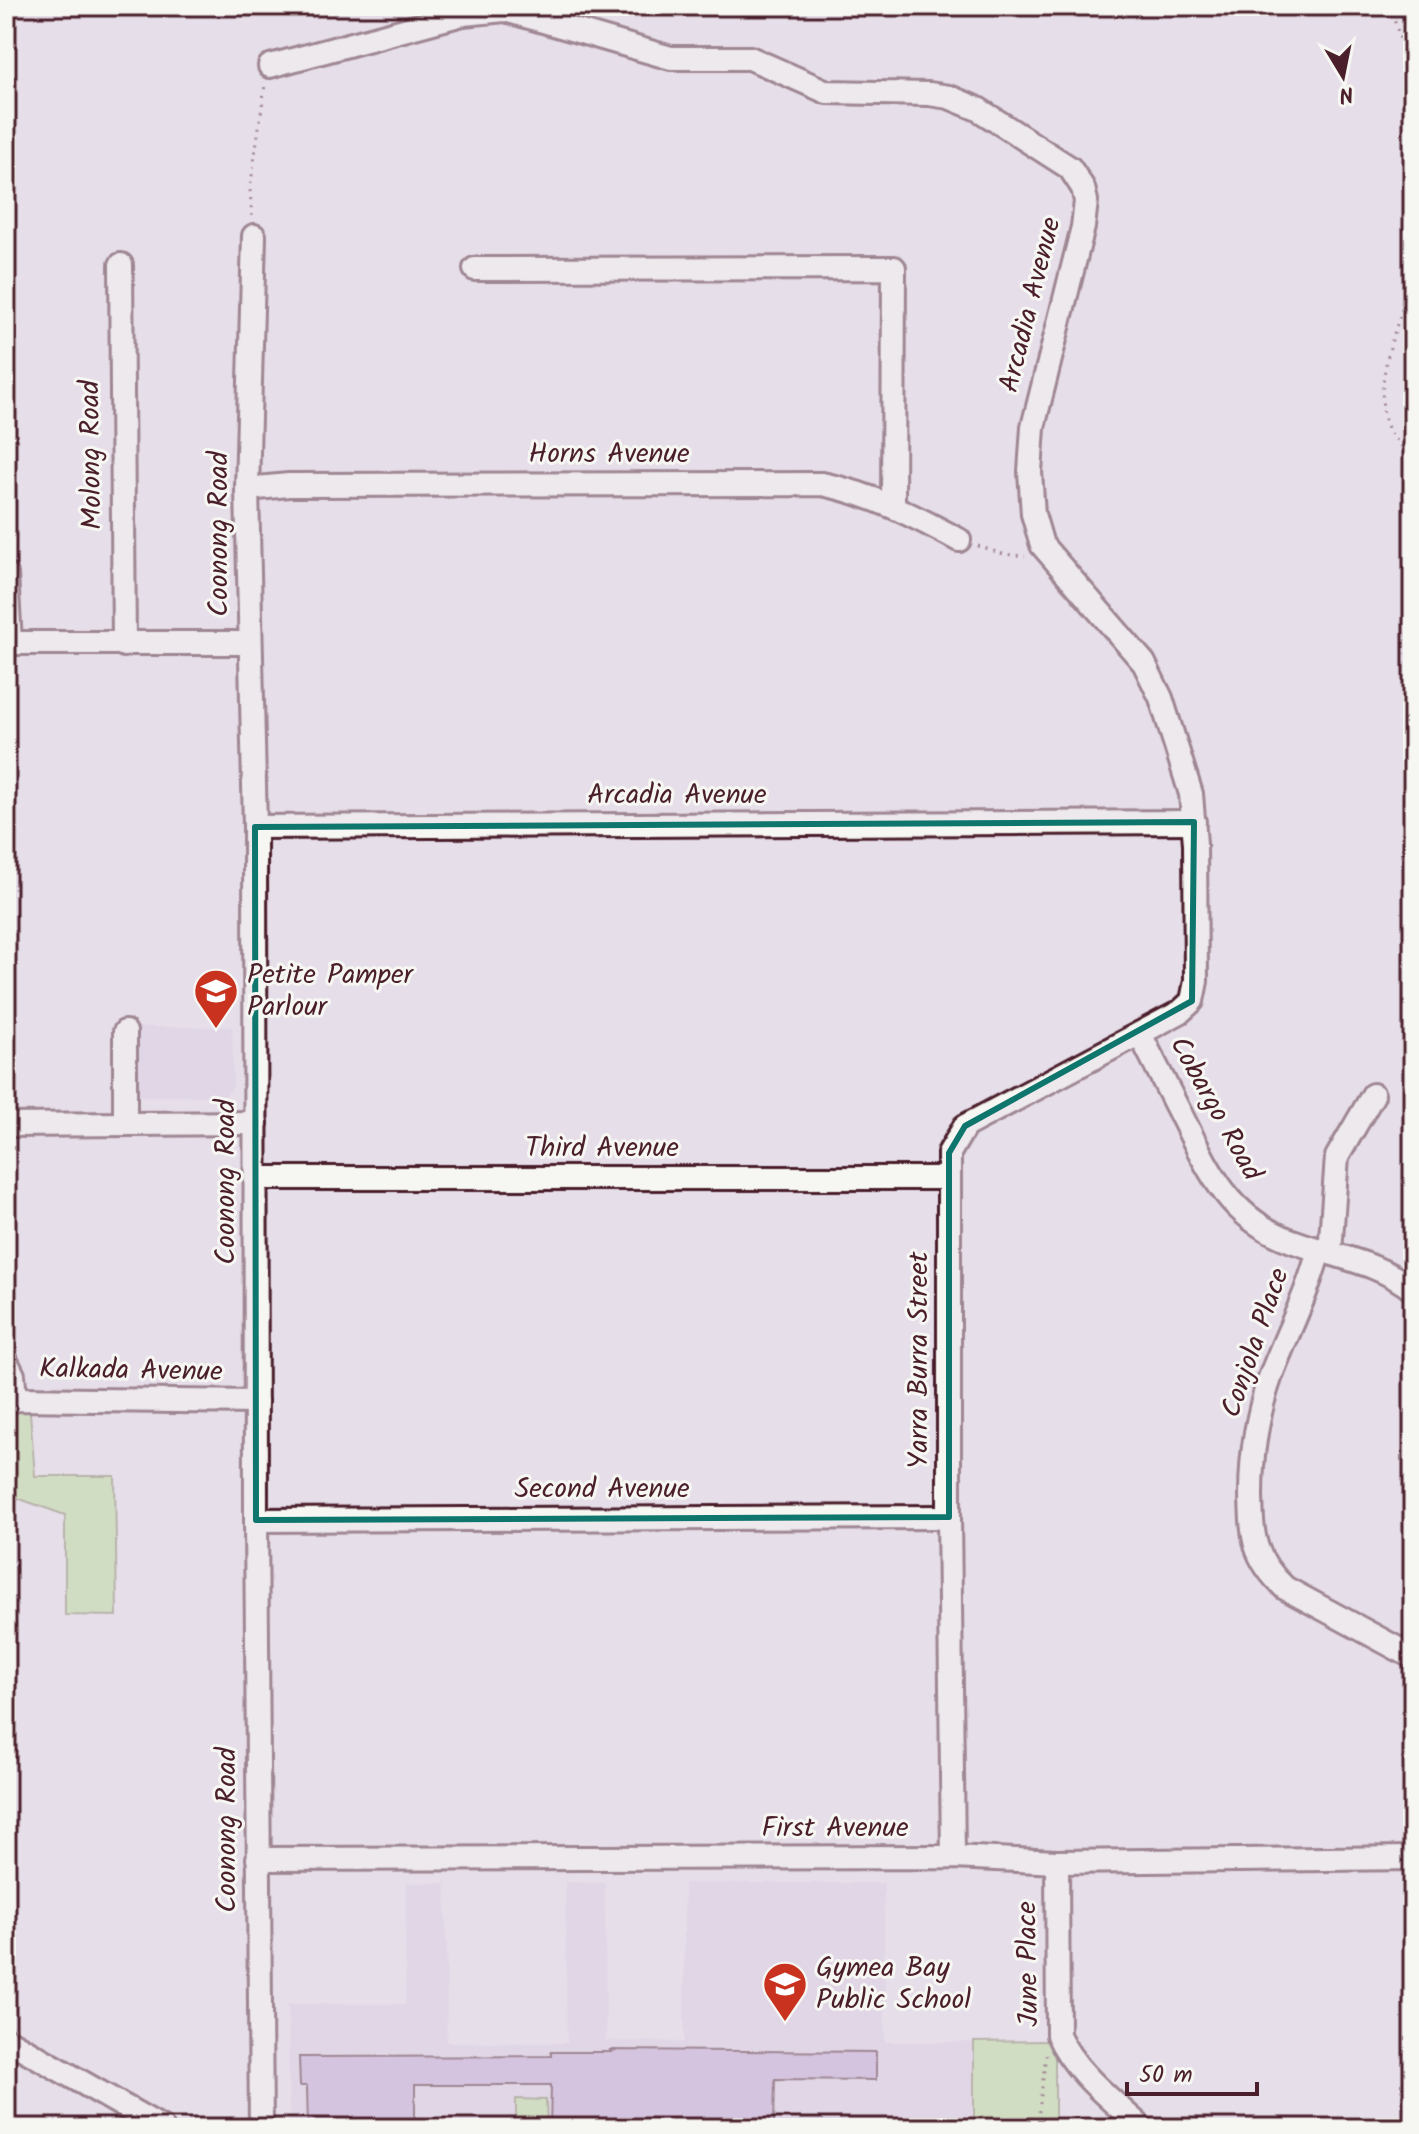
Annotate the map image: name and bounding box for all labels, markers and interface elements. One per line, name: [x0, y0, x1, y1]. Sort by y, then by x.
north arrow: [1303, 36, 1383, 116]
text: N: [1336, 75, 1356, 112]
street label: Arcadia Avenue: [987, 212, 1075, 397]
street label: Molong Road: [68, 379, 116, 530]
street label: Horns Avenue: [528, 432, 690, 477]
street label: Coonong Road: [197, 450, 242, 617]
street label: Arcadia Avenue: [587, 773, 767, 818]
place label: Petite Pamper Parlour: [247, 953, 415, 1030]
school or university icon: Petite Pamper Parlour: [192, 967, 240, 1030]
street label: Cobargo Road: [1157, 1028, 1274, 1191]
street label: Coonong Road: [204, 1098, 249, 1265]
street label: Third Avenue: [525, 1126, 679, 1171]
street label: Yarra Burra Street: [897, 1250, 942, 1469]
street label: Conjola Place: [1209, 1262, 1303, 1424]
street label: Kalkada Avenue: [39, 1347, 224, 1395]
street label: Second Avenue: [514, 1467, 690, 1512]
street label: Coonong Road: [205, 1746, 250, 1913]
street label: First Avenue: [761, 1806, 909, 1851]
street label: June Place: [1005, 1900, 1053, 2027]
place label: Gymea Bay Public School: [816, 1946, 971, 2023]
school or university icon: Gymea Bay Public School: [761, 1960, 809, 2023]
scale bar: [1127, 2046, 1257, 2096]
text: 50 m: [1139, 2056, 1193, 2095]

